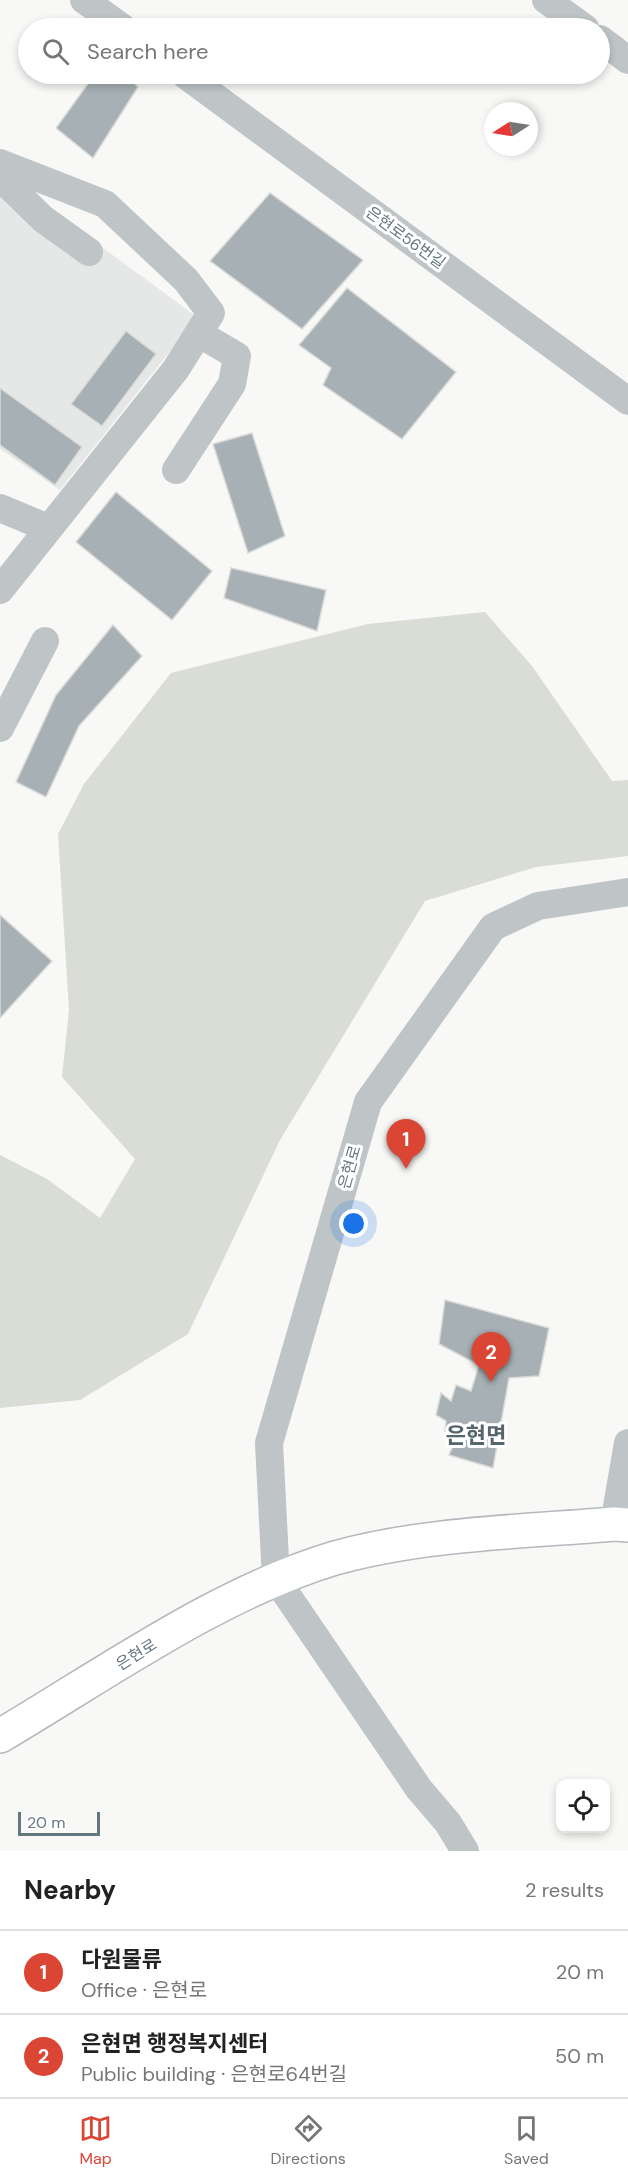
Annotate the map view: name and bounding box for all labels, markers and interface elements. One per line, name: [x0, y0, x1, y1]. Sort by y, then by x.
search box: [18, 18, 610, 84]
icon: search: [39, 35, 72, 68]
text: Search here: [87, 37, 208, 66]
north arrow: [484, 102, 538, 156]
street label: 은현로56번길: [362, 201, 450, 273]
pin: 1: [386, 1120, 426, 1169]
street label: 은현로: [333, 1143, 366, 1191]
your location: [339, 1209, 368, 1238]
pin: 2: [472, 1332, 510, 1382]
district label: 은현면: [446, 1421, 506, 1450]
street label: 은현로: [112, 1634, 161, 1675]
map controls: [556, 1779, 610, 1833]
button: locate: [556, 1779, 610, 1833]
scale bar: [18, 1809, 100, 1836]
text: 20 m: [27, 1812, 66, 1833]
text: Nearby: [24, 1873, 116, 1907]
text: 2 results: [525, 1877, 604, 1903]
text: 다원물류: [81, 1945, 162, 1974]
text: 1: [40, 1959, 47, 1985]
text: 20 m: [556, 1959, 604, 1985]
text: Office · 은현로: [81, 1977, 207, 2003]
text: 은현면 행정복지센터: [81, 2029, 268, 2058]
text: 2: [38, 2043, 49, 2069]
text: 50 m: [555, 2043, 604, 2069]
text: Public building · 은현로64번길: [81, 2061, 347, 2087]
tab: Map: [79, 2112, 112, 2169]
tab: Directions: [270, 2112, 346, 2169]
tab: Saved: [504, 2112, 549, 2169]

